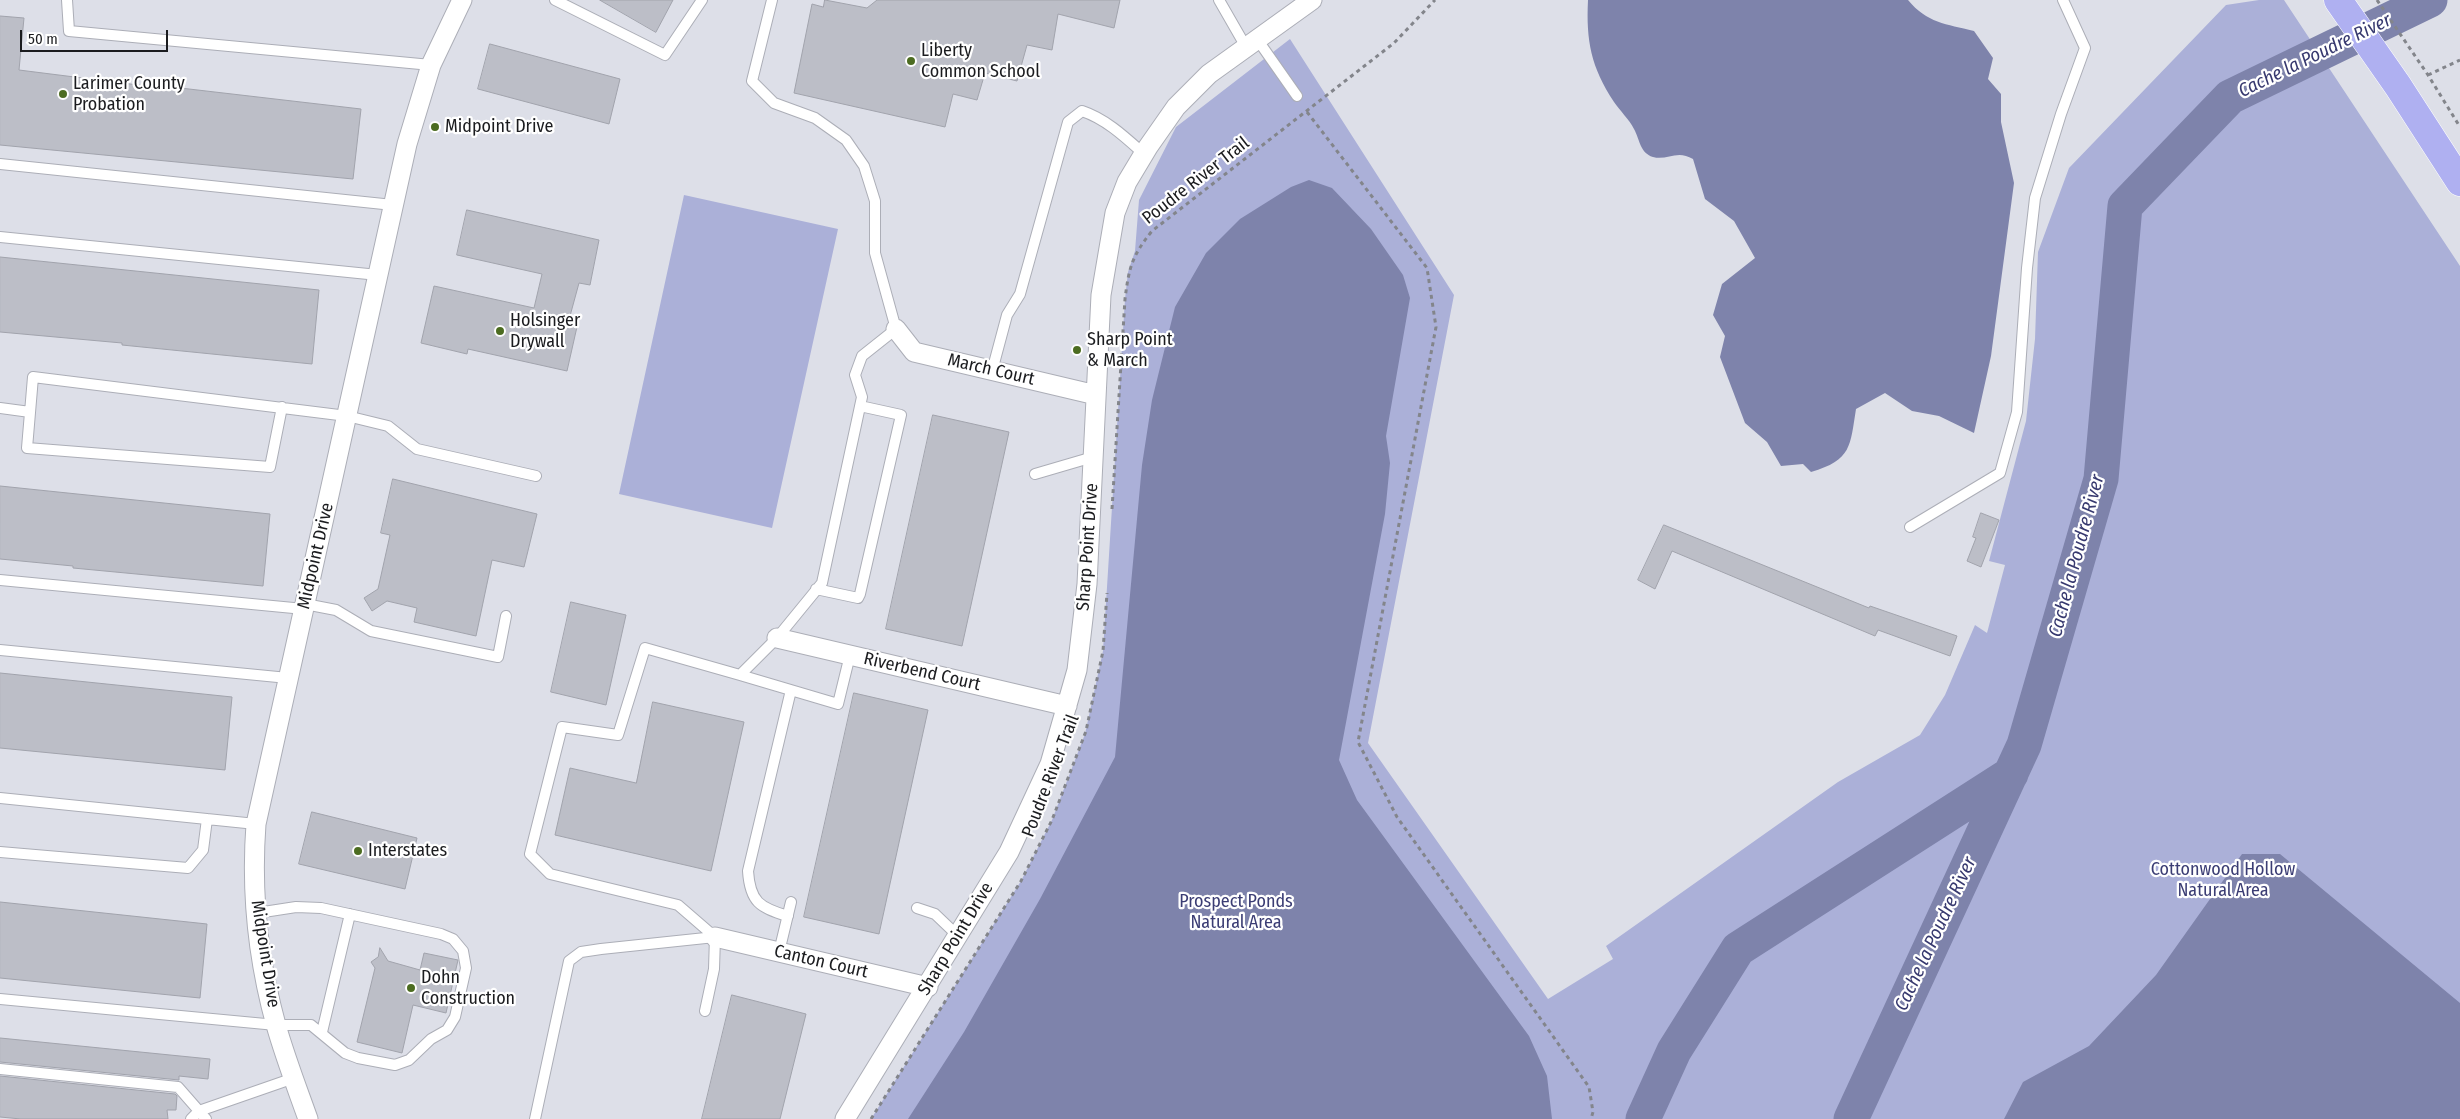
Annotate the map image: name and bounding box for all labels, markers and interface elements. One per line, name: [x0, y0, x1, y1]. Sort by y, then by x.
water label: Cache la Poudre River: [2235, 9, 2395, 103]
scale bar: [22, 20, 170, 52]
text: 50 m: [28, 30, 58, 48]
place label: Liberty Common School: [921, 40, 1040, 82]
marker: Liberty Common School: [905, 55, 917, 67]
place label: Larimer County Probation: [73, 73, 185, 116]
marker: Larimer County Probation: [57, 88, 69, 100]
place label: Midpoint Drive: [445, 116, 553, 138]
marker: Midpoint Drive: [429, 121, 441, 133]
street label: Poudre River Trail: [1138, 133, 1254, 229]
place label: Holsinger Drywall: [510, 310, 580, 352]
marker: Holsinger Drywall: [494, 325, 506, 337]
place label: Sharp Point & March: [1087, 329, 1173, 372]
marker: Sharp Point & March: [1071, 344, 1083, 356]
street label: March Court: [945, 350, 1037, 390]
water label: Cache la Poudre River: [2044, 472, 2110, 640]
street label: Sharp Point Drive: [1073, 482, 1103, 612]
street label: Midpoint Drive: [293, 501, 339, 611]
street label: Riverbend Court: [862, 648, 982, 696]
street label: Poudre River Trail: [1018, 712, 1084, 840]
place label: Interstates: [368, 840, 447, 862]
marker: Interstates: [352, 845, 364, 857]
water label: Cache la Poudre River: [1890, 853, 1982, 1015]
park label: Cottonwood Hollow Natural Area: [2151, 859, 2295, 902]
street label: Sharp Point Drive: [914, 879, 998, 999]
park label: Prospect Ponds Natural Area: [1179, 891, 1293, 934]
street label: Midpoint Drive: [246, 899, 284, 1009]
street label: Canton Court: [772, 941, 870, 983]
place label: Dohn Construction: [421, 967, 515, 1010]
marker: Dohn Construction: [405, 982, 417, 994]

